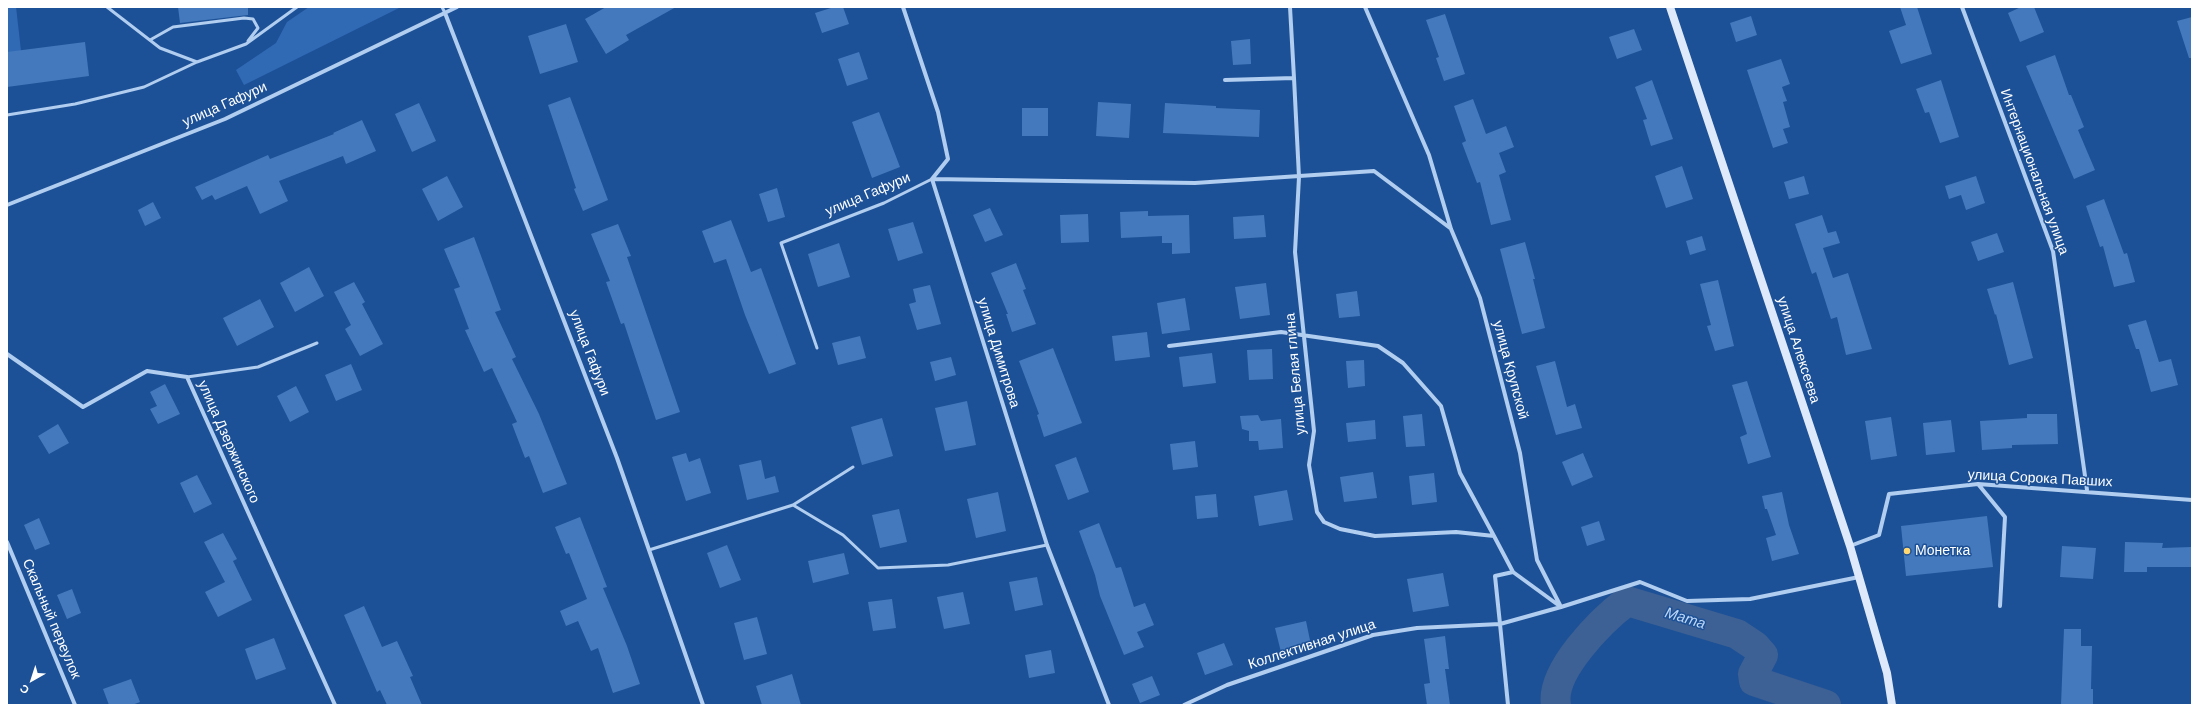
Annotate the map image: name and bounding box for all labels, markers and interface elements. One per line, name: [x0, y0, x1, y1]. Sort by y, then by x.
street label: улица Гафури: [180, 79, 270, 131]
street label: Интернациональная улица: [1996, 87, 2072, 257]
street label: улица Гафури: [823, 170, 913, 220]
street label: улица Алексеева: [1773, 294, 1823, 406]
street label: улица Димитрова: [973, 296, 1023, 410]
street label: улица Гафури: [565, 308, 613, 398]
street label: улица Белая глина: [1282, 312, 1310, 436]
street label: улица Крупской: [1489, 319, 1531, 421]
street label: улица Дзержинского: [193, 378, 263, 506]
street label: улица Сорока Павших: [1967, 467, 2113, 491]
place label: Монетка: [1915, 543, 1970, 559]
marker: Монетка: [1902, 546, 1912, 556]
street label: Скальный переулок: [18, 556, 84, 682]
water label: Мата: [1662, 604, 1708, 634]
street label: Коллективная улица: [1246, 616, 1378, 674]
north arrow: [12, 660, 52, 700]
text: С: [17, 681, 32, 697]

